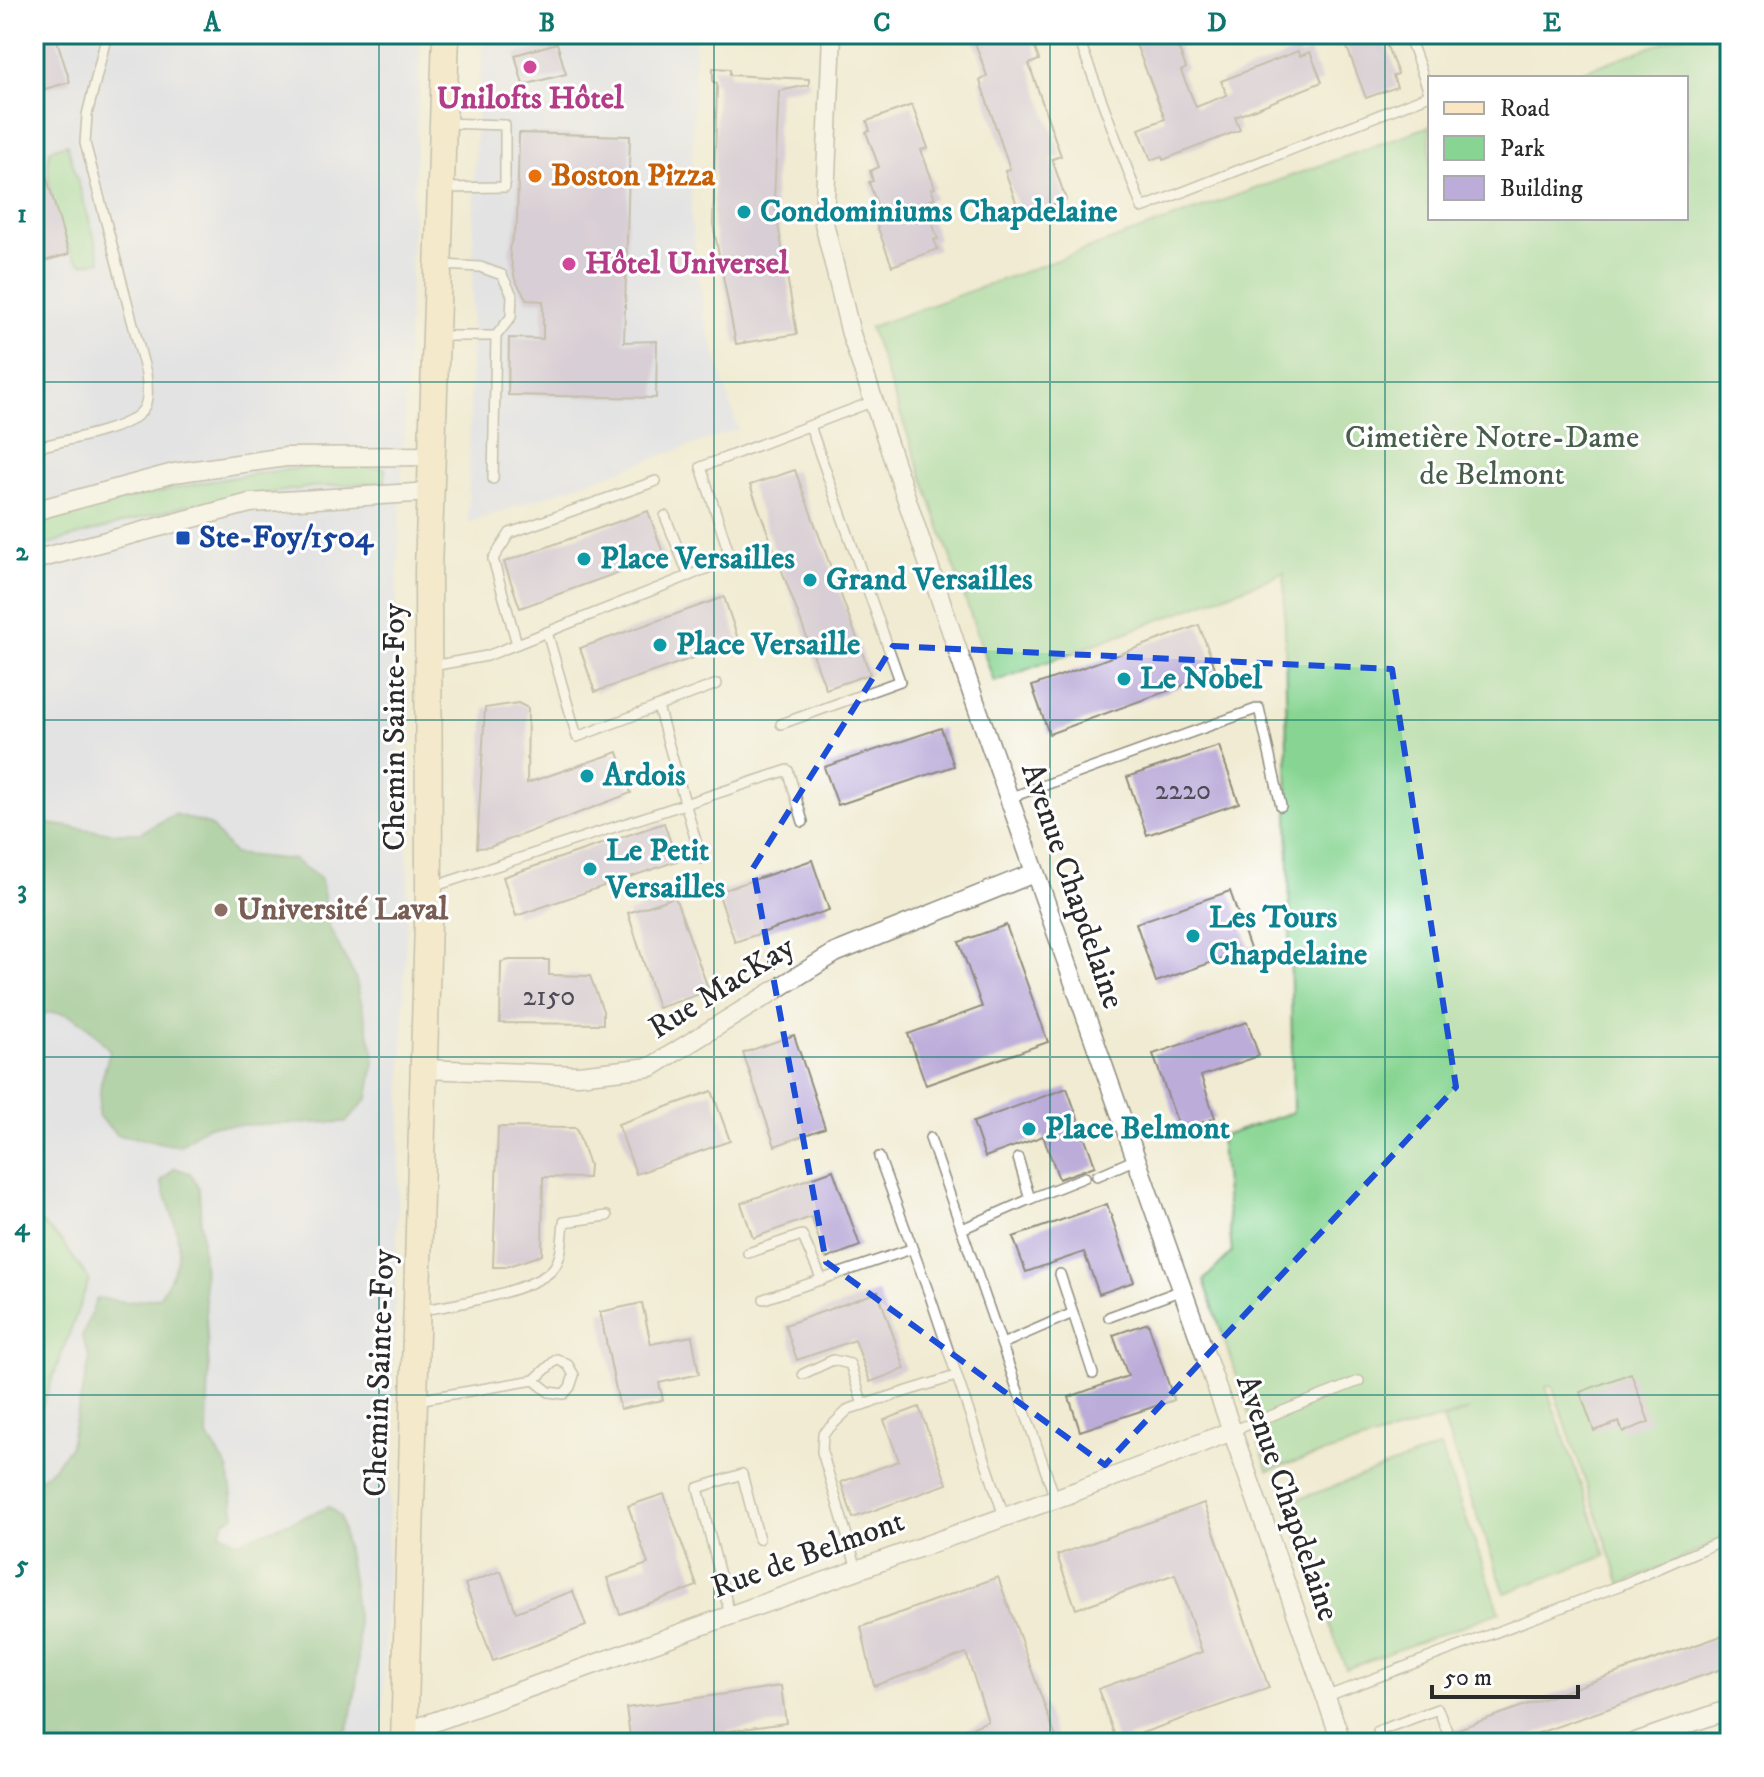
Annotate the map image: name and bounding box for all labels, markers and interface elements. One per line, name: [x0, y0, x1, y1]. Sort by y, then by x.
text: A: [203, 7, 222, 40]
text: B: [539, 7, 555, 40]
text: C: [873, 7, 891, 40]
text: D: [1207, 7, 1227, 40]
text: E: [1543, 7, 1561, 40]
marker: Unilofts Hôtel: [521, 58, 539, 76]
legend: [1428, 76, 1688, 220]
place label: Unilofts Hôtel: [437, 79, 624, 119]
text: Road: [1500, 94, 1550, 124]
text: Park: [1500, 134, 1545, 164]
place label: Boston Pizza: [551, 156, 715, 196]
marker: Boston Pizza: [526, 167, 544, 185]
text: Building: [1500, 174, 1583, 204]
place label: Condominiums Chapdelaine: [760, 192, 1117, 232]
text: 1: [17, 198, 27, 231]
marker: Condominiums Chapdelaine: [735, 203, 753, 221]
place label: Hôtel Universel: [585, 244, 789, 284]
marker: Hôtel Universel: [560, 255, 578, 273]
park label: Cimetière Notre-Dame de Belmont: [1345, 418, 1639, 495]
place label: Ste-Foy/1504: [199, 518, 375, 558]
marker: Ste-Foy/1504: [174, 529, 192, 547]
text: 2: [16, 536, 30, 569]
place label: Place Versailles: [600, 539, 795, 579]
marker: Place Versailles: [575, 550, 593, 568]
place label: Grand Versailles: [826, 560, 1033, 600]
marker: Grand Versailles: [801, 571, 819, 589]
street label: Chemin Sainte-Foy: [375, 602, 415, 851]
place label: Place Versaille: [676, 625, 860, 665]
marker: Place Versaille: [651, 636, 669, 654]
place label: Le Nobel: [1140, 659, 1263, 699]
marker: Le Nobel: [1115, 670, 1133, 688]
place label: Ardois: [602, 756, 686, 796]
street label: Avenue Chapdelaine: [1011, 758, 1133, 1014]
marker: Ardois: [578, 767, 596, 785]
house number: 2220: [1155, 773, 1211, 808]
place label: Le Petit Versailles: [604, 831, 726, 908]
marker: Le Petit Versailles: [581, 860, 599, 878]
text: 3: [17, 874, 27, 907]
place label: Université Laval: [237, 890, 449, 930]
place label: Les Tours Chapdelaine: [1209, 898, 1367, 975]
marker: Université Laval: [212, 901, 230, 919]
street label: Rue MacKay: [642, 927, 803, 1049]
marker: Les Tours Chapdelaine: [1184, 927, 1202, 945]
house number: 2150: [523, 979, 575, 1014]
place label: Place Belmont: [1045, 1109, 1231, 1149]
marker: Place Belmont: [1020, 1120, 1038, 1138]
text: 4: [15, 1211, 31, 1244]
street label: Chemin Sainte-Foy: [356, 1248, 404, 1498]
street label: Avenue Chapdelaine: [1226, 1370, 1348, 1626]
street label: Rue de Belmont: [706, 1502, 910, 1608]
text: 5: [15, 1549, 29, 1582]
scale bar: [1432, 1649, 1578, 1699]
text: 50 m: [1444, 1663, 1492, 1693]

